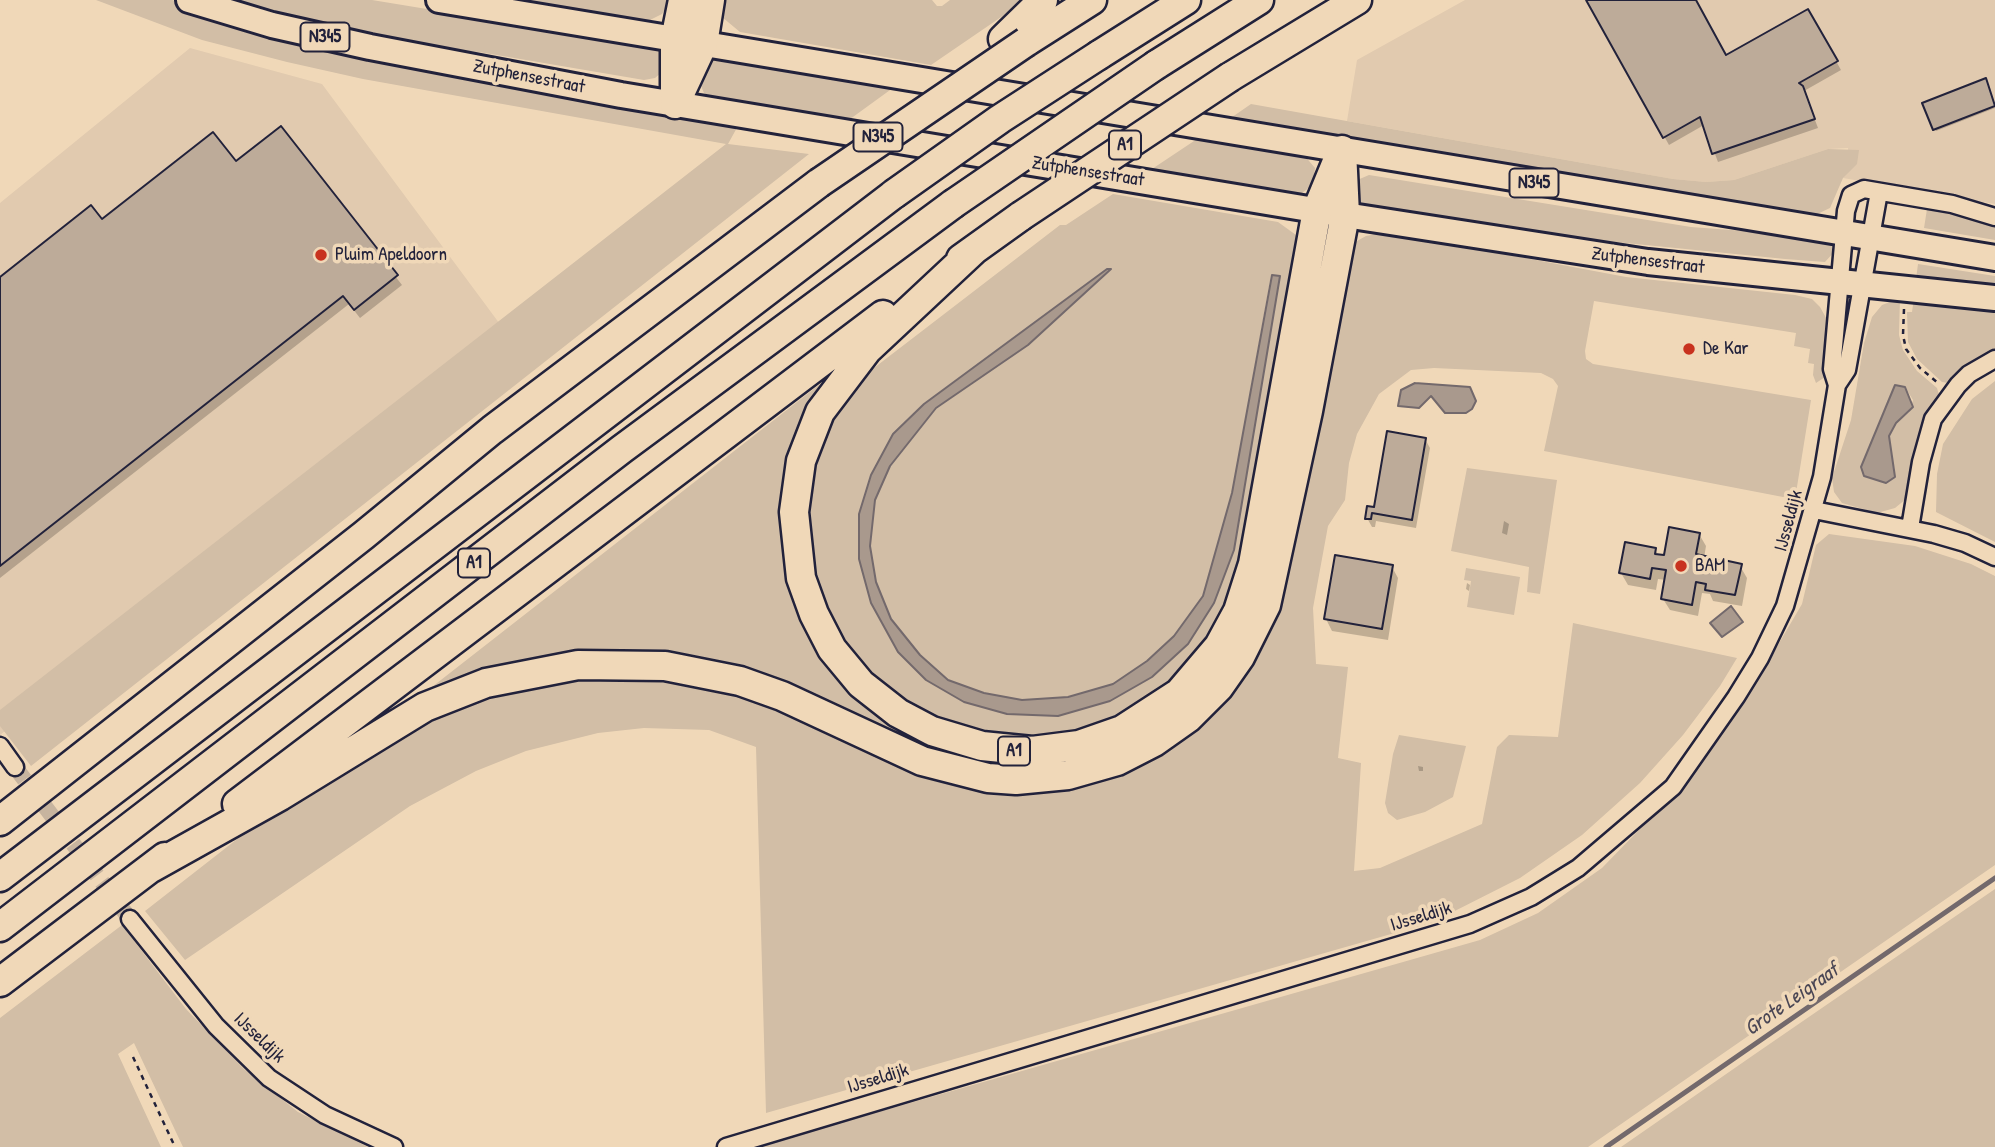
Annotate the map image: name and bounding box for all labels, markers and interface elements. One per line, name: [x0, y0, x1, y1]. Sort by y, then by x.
road number: N345: [300, 22, 350, 52]
street label: Zutphensestraat: [471, 55, 587, 99]
road number: N345: [854, 122, 903, 152]
road number: A1: [1109, 130, 1141, 160]
street label: Zutphensestraat: [1030, 152, 1146, 192]
road number: N345: [1510, 168, 1558, 198]
street label: Zutphensestraat: [1590, 243, 1706, 279]
place label: Pluim Apeldoorn: [335, 244, 447, 266]
marker: Pluim Apeldoorn: [313, 247, 329, 263]
place label: De Kar: [1703, 338, 1749, 360]
marker: De Kar: [1681, 341, 1697, 357]
street label: IJsseldijk: [1770, 488, 1808, 554]
road number: A1: [458, 548, 490, 578]
place label: BAM: [1695, 555, 1725, 577]
marker: BAM: [1673, 558, 1689, 574]
road number: A1: [998, 736, 1030, 766]
street label: IJsseldijk: [1388, 897, 1454, 937]
water label: Grote Leigraaf: [1740, 958, 1844, 1042]
street label: IJsseldijk: [229, 1008, 289, 1068]
street label: IJsseldijk: [845, 1059, 911, 1099]

